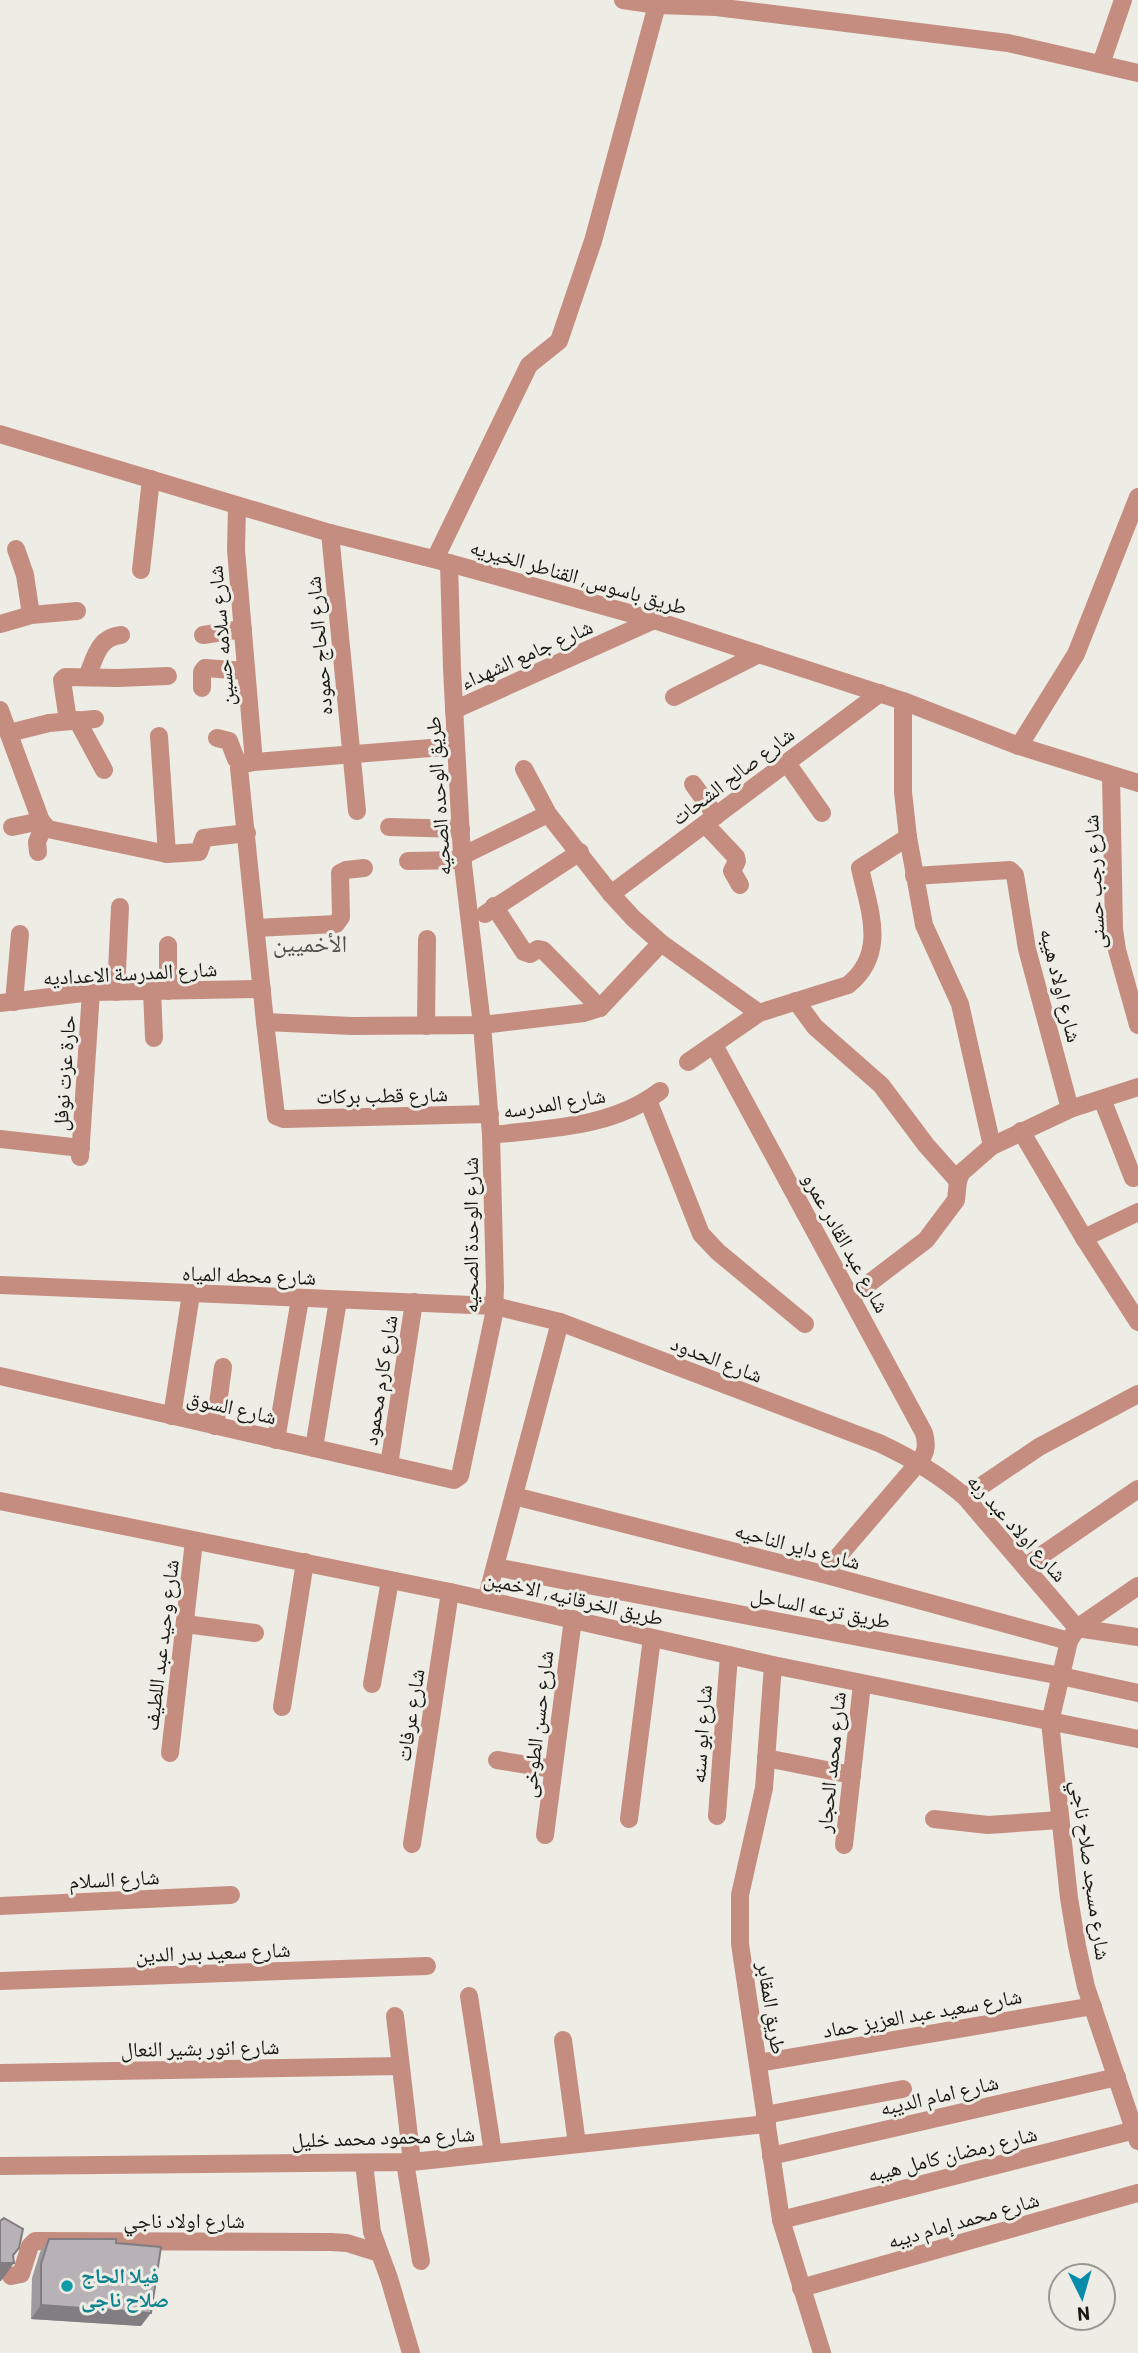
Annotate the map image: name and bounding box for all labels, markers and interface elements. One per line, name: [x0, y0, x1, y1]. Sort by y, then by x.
street label: طريق باسوس, القناطر الخيريه: [467, 533, 690, 621]
street label: شارع سلامه حسين: [201, 564, 241, 707]
street label: شارع الحاج حموده: [299, 575, 339, 717]
street label: شارع جامع الشهداء: [456, 613, 597, 695]
street label: طريق الوحده الصحيه: [419, 715, 457, 876]
street label: شارع صالح الشحات: [666, 721, 800, 831]
street label: شارع رجب حسنى: [1077, 814, 1111, 950]
street label: شارع اولاد هيبه: [1034, 925, 1088, 1045]
district label: الأخميين: [273, 928, 347, 958]
street label: شارع المدرسة الاعداديه: [42, 955, 218, 991]
street label: حارة عزت نوفل: [46, 1014, 82, 1132]
street label: شارع قطب بركات: [316, 1080, 448, 1110]
street label: شارع المدرسه: [501, 1082, 607, 1124]
street label: شارع الوحدة الصحيه: [457, 1157, 484, 1313]
street label: شارع عبد القادر عمرو: [796, 1168, 896, 1317]
street label: شارع محطه المياه: [181, 1259, 316, 1291]
street label: شارع كارم محمود: [356, 1313, 405, 1447]
street label: شارع الحدود: [667, 1329, 766, 1389]
street label: شارع السوق: [184, 1384, 279, 1430]
street label: شارع اولاد عبد ربه: [961, 1468, 1073, 1588]
street label: شارع داير الناحيه: [732, 1516, 864, 1576]
street label: شارع وحيد عبد اللطيف: [137, 1558, 185, 1732]
street label: طريق الخرقانيه, الاخمين: [481, 1564, 666, 1632]
street label: طريق ترعه الساحل: [749, 1581, 893, 1635]
street label: شارع حسن الطوخى: [515, 1649, 559, 1799]
street label: شارع عرفات: [389, 1667, 431, 1763]
street label: شارع ابو سنه: [684, 1684, 718, 1784]
street label: شارع محمد الحجار: [810, 1690, 852, 1835]
street label: شارع مسجد صلاح ناجي: [1062, 1778, 1117, 1962]
street label: شارع السلام: [68, 1863, 160, 1896]
street label: شارع سعيد بدر الدين: [135, 1936, 291, 1968]
street label: طريق المقابر: [751, 1959, 793, 2056]
street label: شارع سعيد عبد العزيز حماد: [820, 1982, 1024, 2044]
street label: شارع انور بشير النعال: [120, 2033, 280, 2063]
street label: شارع امام الديبه: [877, 2068, 1001, 2123]
street label: شارع محمود محمد خليل: [291, 2120, 475, 2154]
street label: شارع رمضان كامل هيبه: [865, 2120, 1040, 2188]
street label: شارع محمد إمام ديبه: [884, 2185, 1042, 2255]
street label: شارع اولاد ناجي: [123, 2207, 245, 2237]
place label: فيلا الحاج صلاح ناجى: [81, 2262, 169, 2313]
north arrow: [1047, 2262, 1117, 2332]
marker: فيلا الحاج صلاح ناجى: [59, 2278, 75, 2294]
text: N: [1076, 2302, 1091, 2326]

